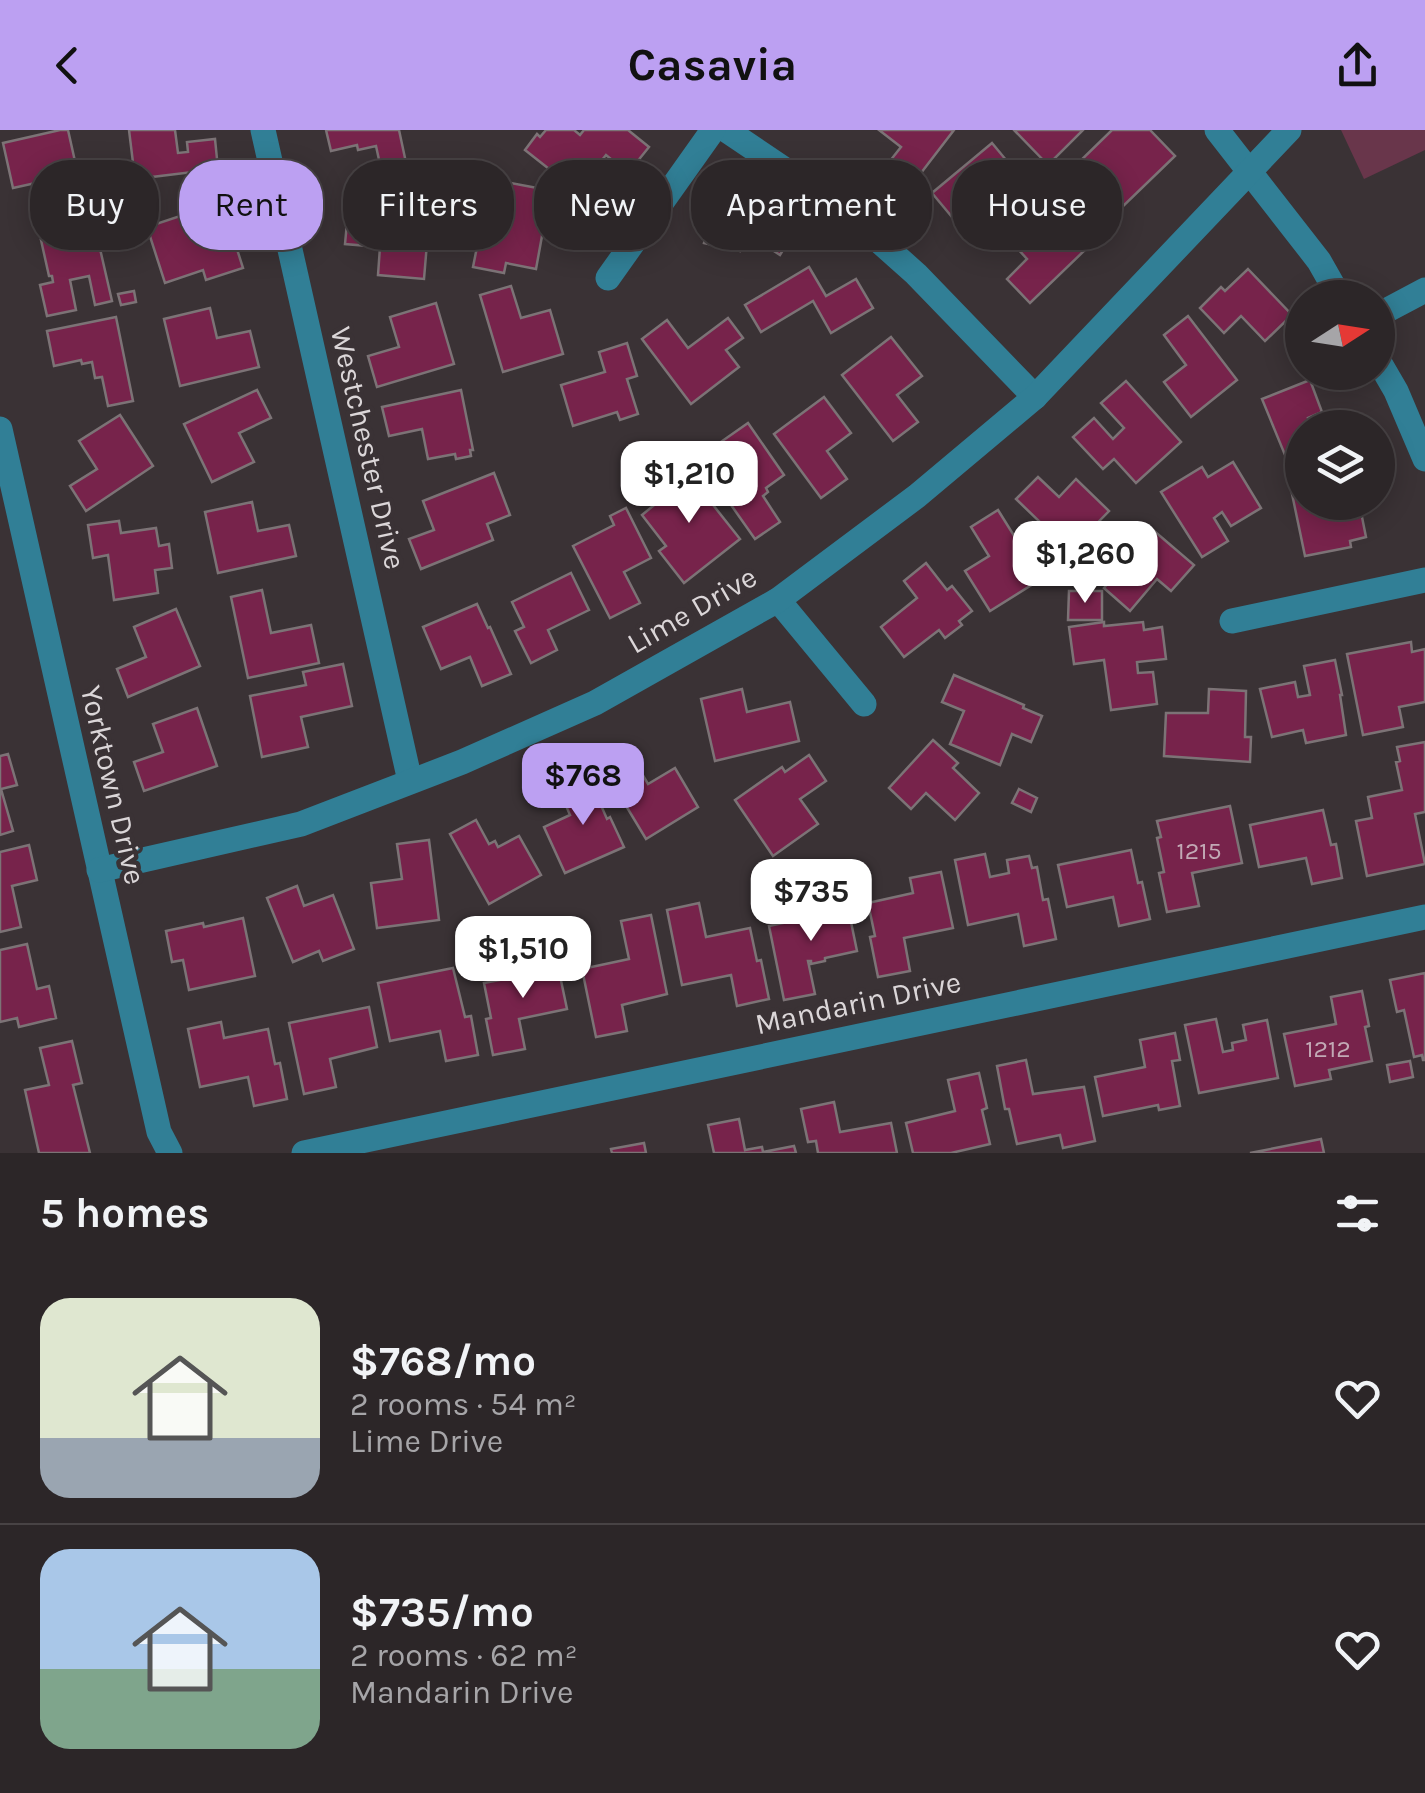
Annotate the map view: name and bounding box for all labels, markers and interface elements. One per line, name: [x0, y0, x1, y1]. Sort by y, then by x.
icon: back: [40, 38, 95, 93]
icon: share: [1330, 38, 1385, 93]
text: Casavia: [628, 39, 797, 91]
chip: Buy: [30, 160, 159, 250]
chip: Rent: [179, 160, 323, 250]
chip: Filters: [343, 160, 514, 250]
chip: New: [534, 160, 671, 250]
chip: Apartment: [691, 160, 932, 250]
chip: House: [952, 160, 1122, 250]
north arrow: [1285, 280, 1395, 390]
map controls: [1285, 280, 1395, 520]
street label: Westchester Drive: [323, 323, 413, 573]
button: layers: [1285, 410, 1395, 520]
pin: $1,210: [608, 441, 770, 526]
text: $1,210: [643, 455, 735, 492]
pin: $1,260: [1004, 521, 1166, 606]
text: $1,260: [1035, 535, 1135, 572]
street label: Lime Drive: [621, 559, 763, 661]
street label: Yorktown Drive: [73, 682, 153, 888]
pin: $768: [524, 743, 642, 828]
text: $768: [544, 757, 622, 794]
house number: 1215: [1176, 836, 1222, 865]
pin: $735: [752, 859, 870, 944]
text: $735: [773, 873, 849, 910]
pin: $1,510: [442, 916, 604, 1001]
text: $1,510: [477, 930, 569, 967]
street label: Mandarin Drive: [752, 964, 964, 1042]
house number: 1212: [1305, 1034, 1351, 1063]
icon: filters: [1330, 1186, 1385, 1241]
text: 5 homes: [40, 1188, 209, 1238]
text: $768/mo: [350, 1336, 536, 1386]
icon: home: [120, 1338, 240, 1458]
icon: heart: [1330, 1371, 1385, 1426]
text: 2 rooms · 54 m²: [350, 1386, 577, 1423]
text: Lime Drive: [350, 1423, 503, 1460]
text: $735/mo: [350, 1587, 534, 1637]
icon: home: [120, 1589, 240, 1709]
icon: heart: [1330, 1622, 1385, 1677]
text: 2 rooms · 62 m²: [350, 1637, 578, 1674]
text: Mandarin Drive: [350, 1674, 573, 1711]

